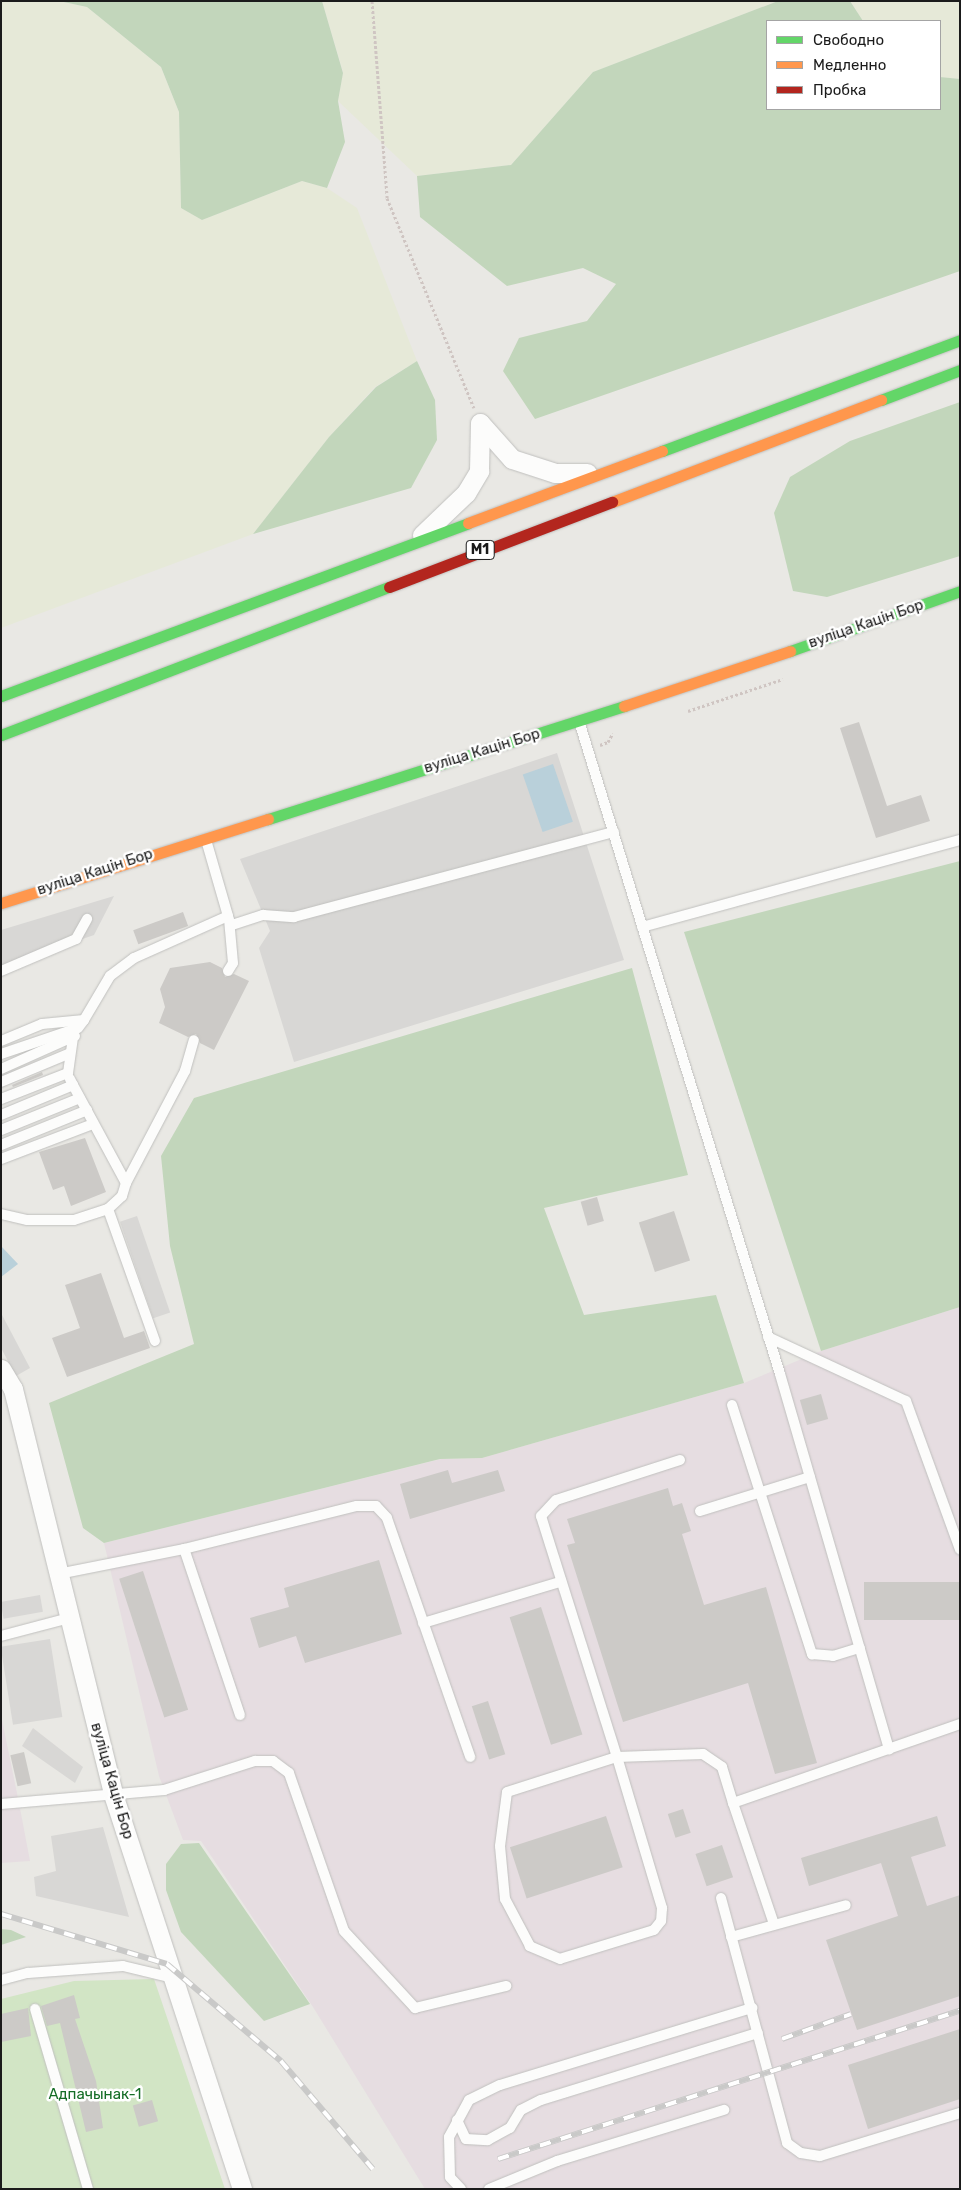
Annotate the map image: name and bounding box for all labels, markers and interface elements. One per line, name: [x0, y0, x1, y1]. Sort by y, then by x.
legend: [766, 20, 941, 110]
text: Свободно: [813, 31, 884, 49]
text: Медленно: [813, 56, 886, 74]
text: Пробка: [813, 81, 866, 99]
road number: М1: [465, 538, 495, 562]
street label: вуліца Кацін Бор: [806, 596, 926, 652]
street label: вуліца Кацін Бор: [422, 725, 542, 777]
street label: вуліца Кацін Бор: [35, 845, 155, 899]
street label: вуліца Кацін Бор: [87, 1721, 137, 1841]
park label: Адпачынак-1: [48, 2086, 142, 2104]

